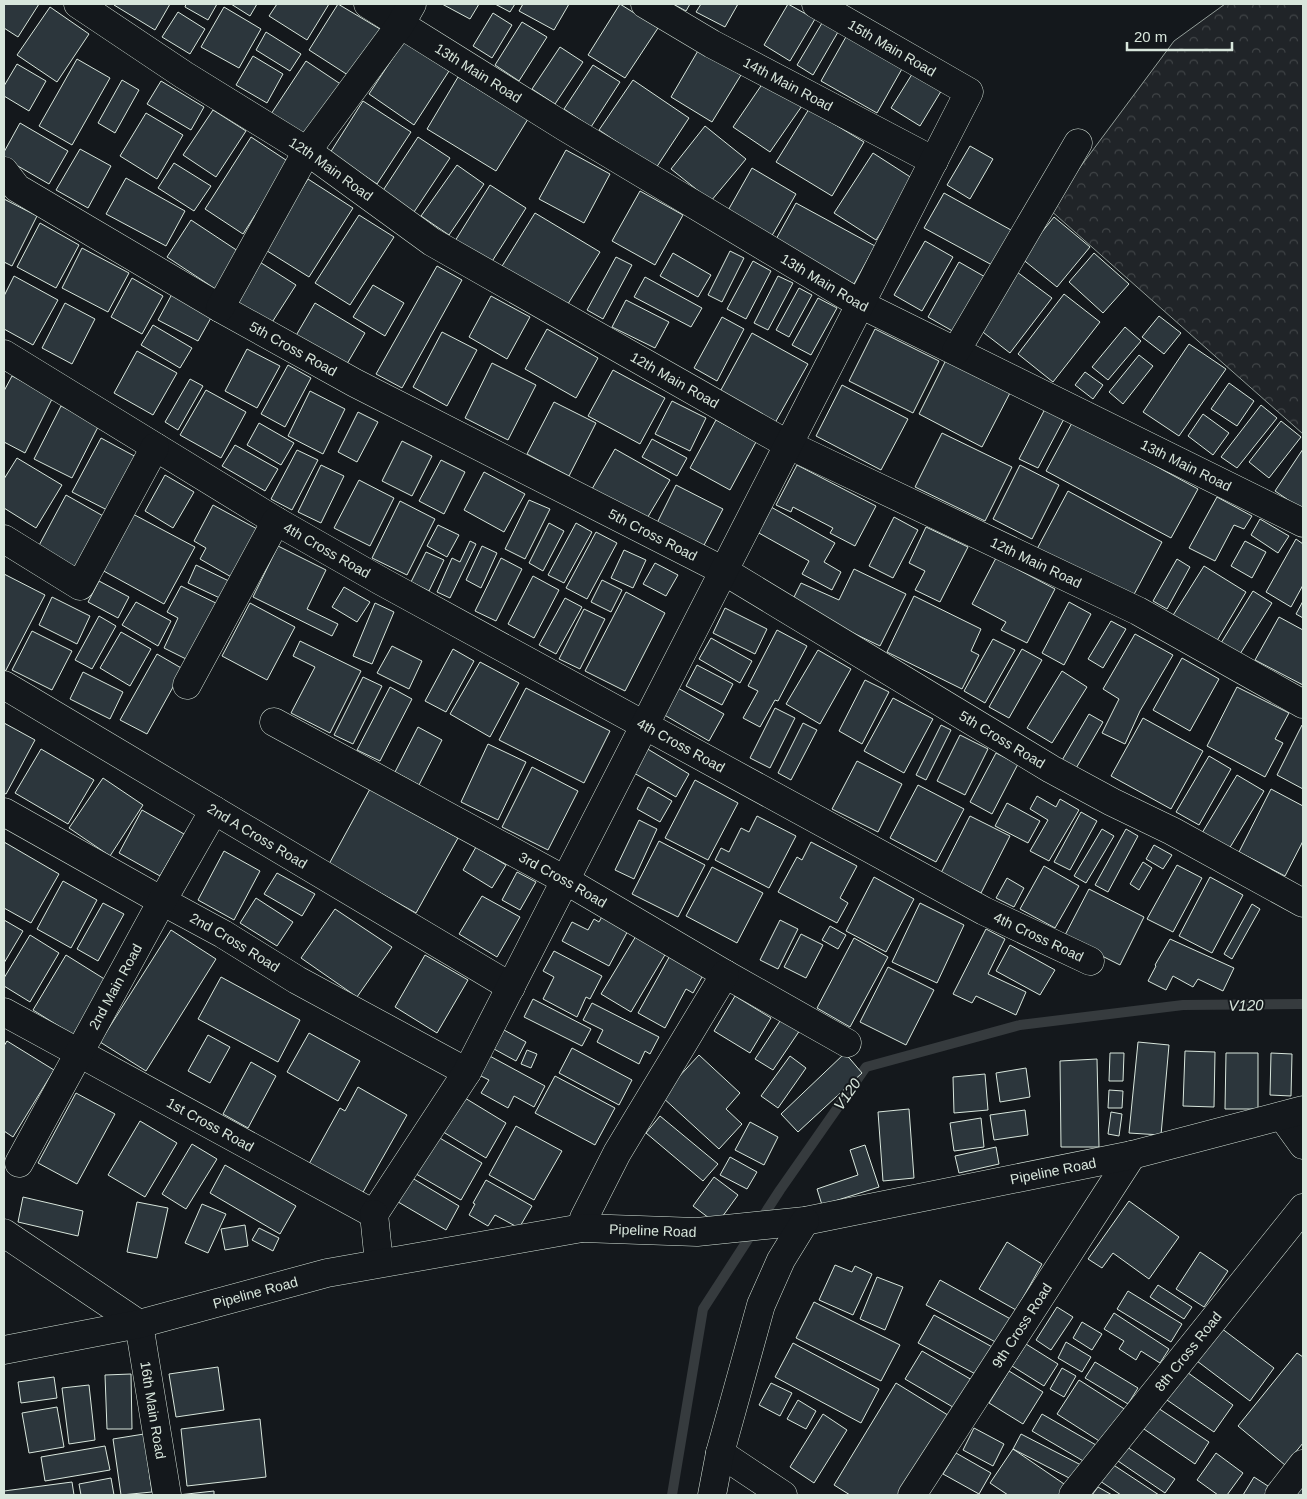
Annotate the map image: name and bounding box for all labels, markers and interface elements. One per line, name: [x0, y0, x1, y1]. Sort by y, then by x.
street label: 15th Main Road: [845, 16, 939, 80]
scale bar: [1127, 20, 1232, 52]
text: 20 m: [1134, 28, 1167, 45]
street label: 13th Main Road: [432, 40, 524, 106]
street label: 14th Main Road: [741, 54, 836, 114]
street label: 12th Main Road: [286, 134, 376, 204]
street label: 13th Main Road: [778, 250, 871, 315]
street label: 5th Cross Road: [247, 318, 340, 379]
street label: 12th Main Road: [628, 349, 722, 411]
street label: 13th Main Road: [1138, 436, 1234, 494]
street label: 5th Cross Road: [606, 506, 700, 564]
street label: 4th Cross Road: [281, 519, 373, 581]
street label: 12th Main Road: [988, 534, 1084, 591]
street label: 5th Cross Road: [956, 707, 1048, 772]
street label: 4th Cross Road: [634, 715, 727, 776]
street label: 2nd A Cross Road: [205, 800, 310, 872]
street label: 3rd Cross Road: [516, 849, 610, 911]
street label: 4th Cross Road: [991, 909, 1086, 965]
street label: 2nd Cross Road: [187, 910, 282, 975]
street label: 2nd Main Road: [85, 941, 145, 1032]
water label: V120: [1228, 996, 1264, 1014]
water label: V120: [830, 1074, 864, 1113]
street label: 1st Cross Road: [164, 1094, 256, 1155]
street label: Pipeline Road: [1009, 1154, 1098, 1187]
street label: Pipeline Road: [609, 1221, 697, 1240]
street label: Pipeline Road: [211, 1273, 300, 1312]
street label: 9th Cross Road: [989, 1280, 1055, 1371]
street label: 8th Cross Road: [1151, 1308, 1225, 1394]
street label: 16th Main Road: [137, 1360, 169, 1460]

